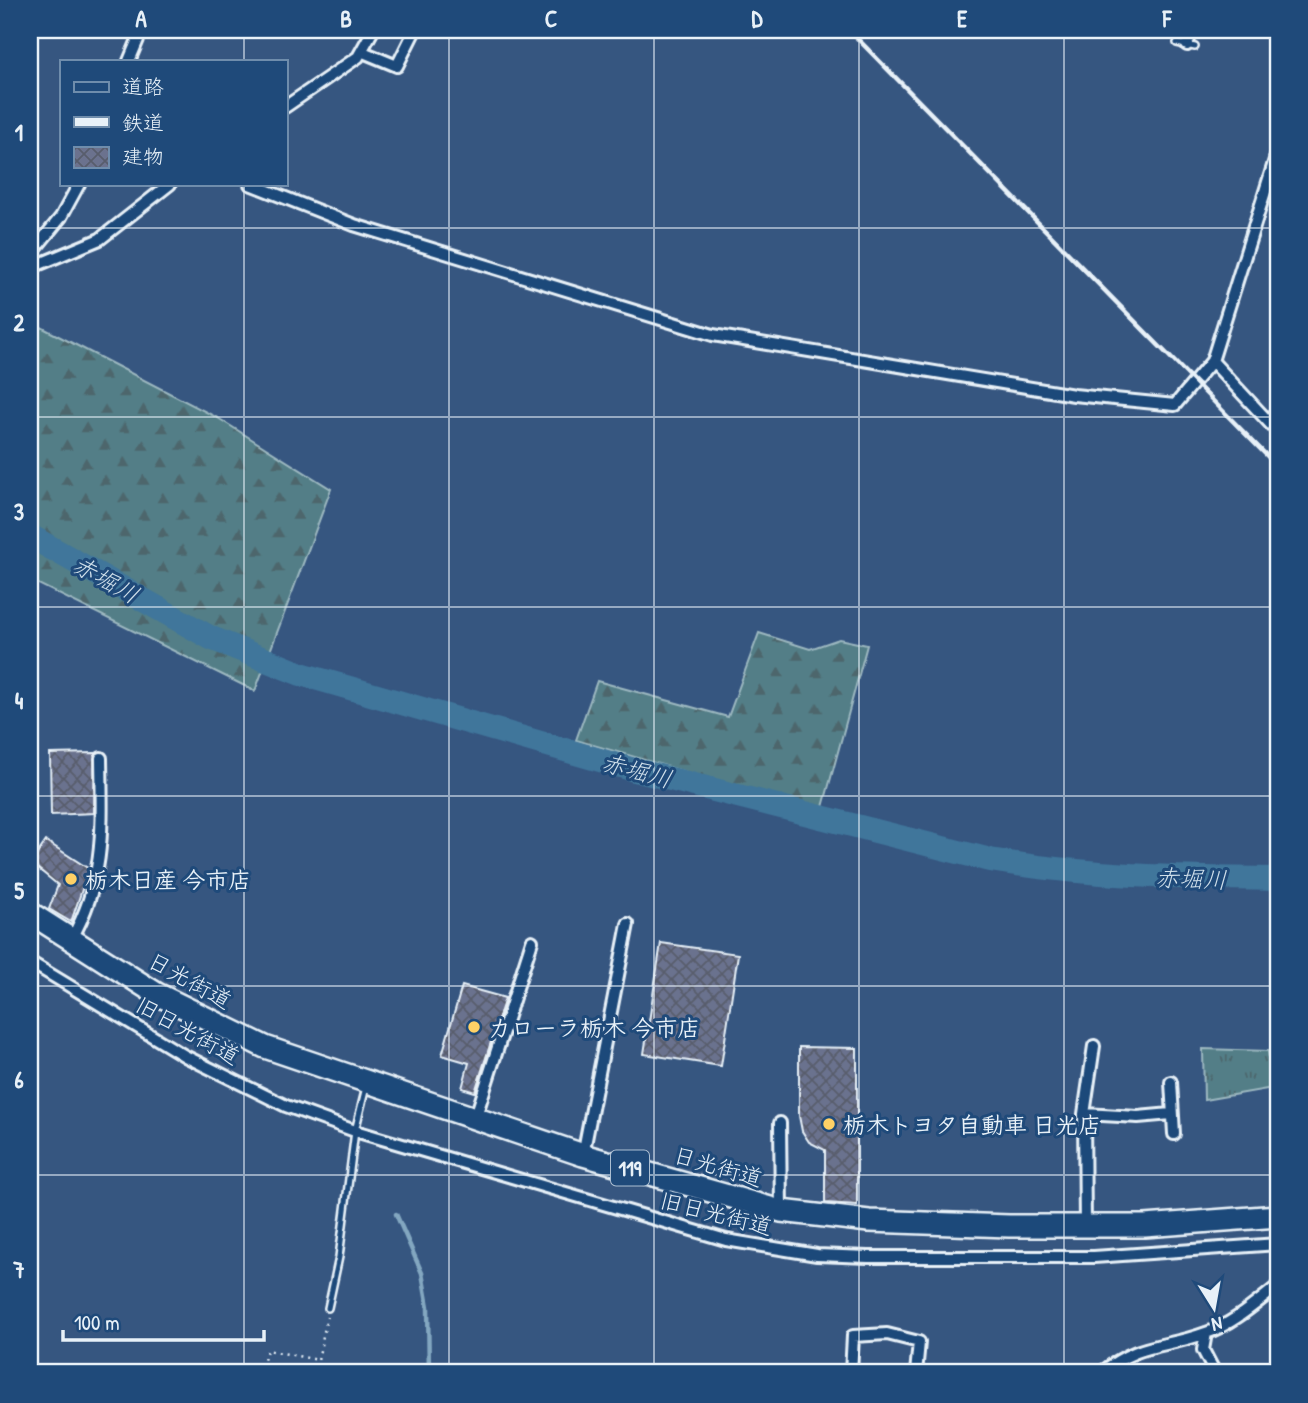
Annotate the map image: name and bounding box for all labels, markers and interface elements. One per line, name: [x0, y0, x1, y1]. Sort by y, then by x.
text: A: [135, 3, 147, 34]
text: B: [340, 3, 352, 34]
text: C: [545, 3, 557, 34]
text: D: [752, 3, 764, 34]
text: E: [957, 3, 968, 34]
text: F: [1162, 3, 1173, 34]
legend: [60, 60, 287, 186]
text: 道路: [122, 72, 164, 101]
text: 鉄道: [122, 108, 164, 137]
text: 1: [15, 117, 23, 148]
text: 建物: [122, 142, 164, 171]
text: 2: [14, 307, 25, 338]
text: 3: [14, 496, 24, 527]
water label: 赤堀川: [67, 548, 145, 610]
text: 4: [15, 685, 24, 716]
water label: 赤堀川: [598, 745, 676, 795]
water label: 赤堀川: [1154, 861, 1228, 895]
place label: 栃木日産 今市店: [85, 864, 251, 895]
marker: 栃木日産 今市店: [63, 871, 79, 887]
text: 5: [14, 875, 24, 906]
street label: 日光街道: [142, 944, 238, 1016]
street label: 旧日光街道: [130, 989, 246, 1071]
place label: カローラ栃木 今市店: [488, 1012, 700, 1043]
marker: カローラ栃木 今市店: [466, 1019, 482, 1035]
text: 6: [14, 1064, 24, 1095]
place label: 栃木トヨタ自動車 日光店: [843, 1109, 1101, 1140]
marker: 栃木トヨタ自動車 日光店: [821, 1116, 837, 1132]
street label: 日光街道: [670, 1138, 766, 1194]
road number: 119: [611, 1150, 649, 1186]
street label: 旧日光街道: [656, 1184, 776, 1242]
text: 7: [12, 1254, 25, 1285]
north arrow: [1178, 1274, 1248, 1344]
scale bar: [63, 1298, 264, 1342]
text: 100 m: [74, 1308, 120, 1337]
text: N: [1210, 1311, 1225, 1338]

